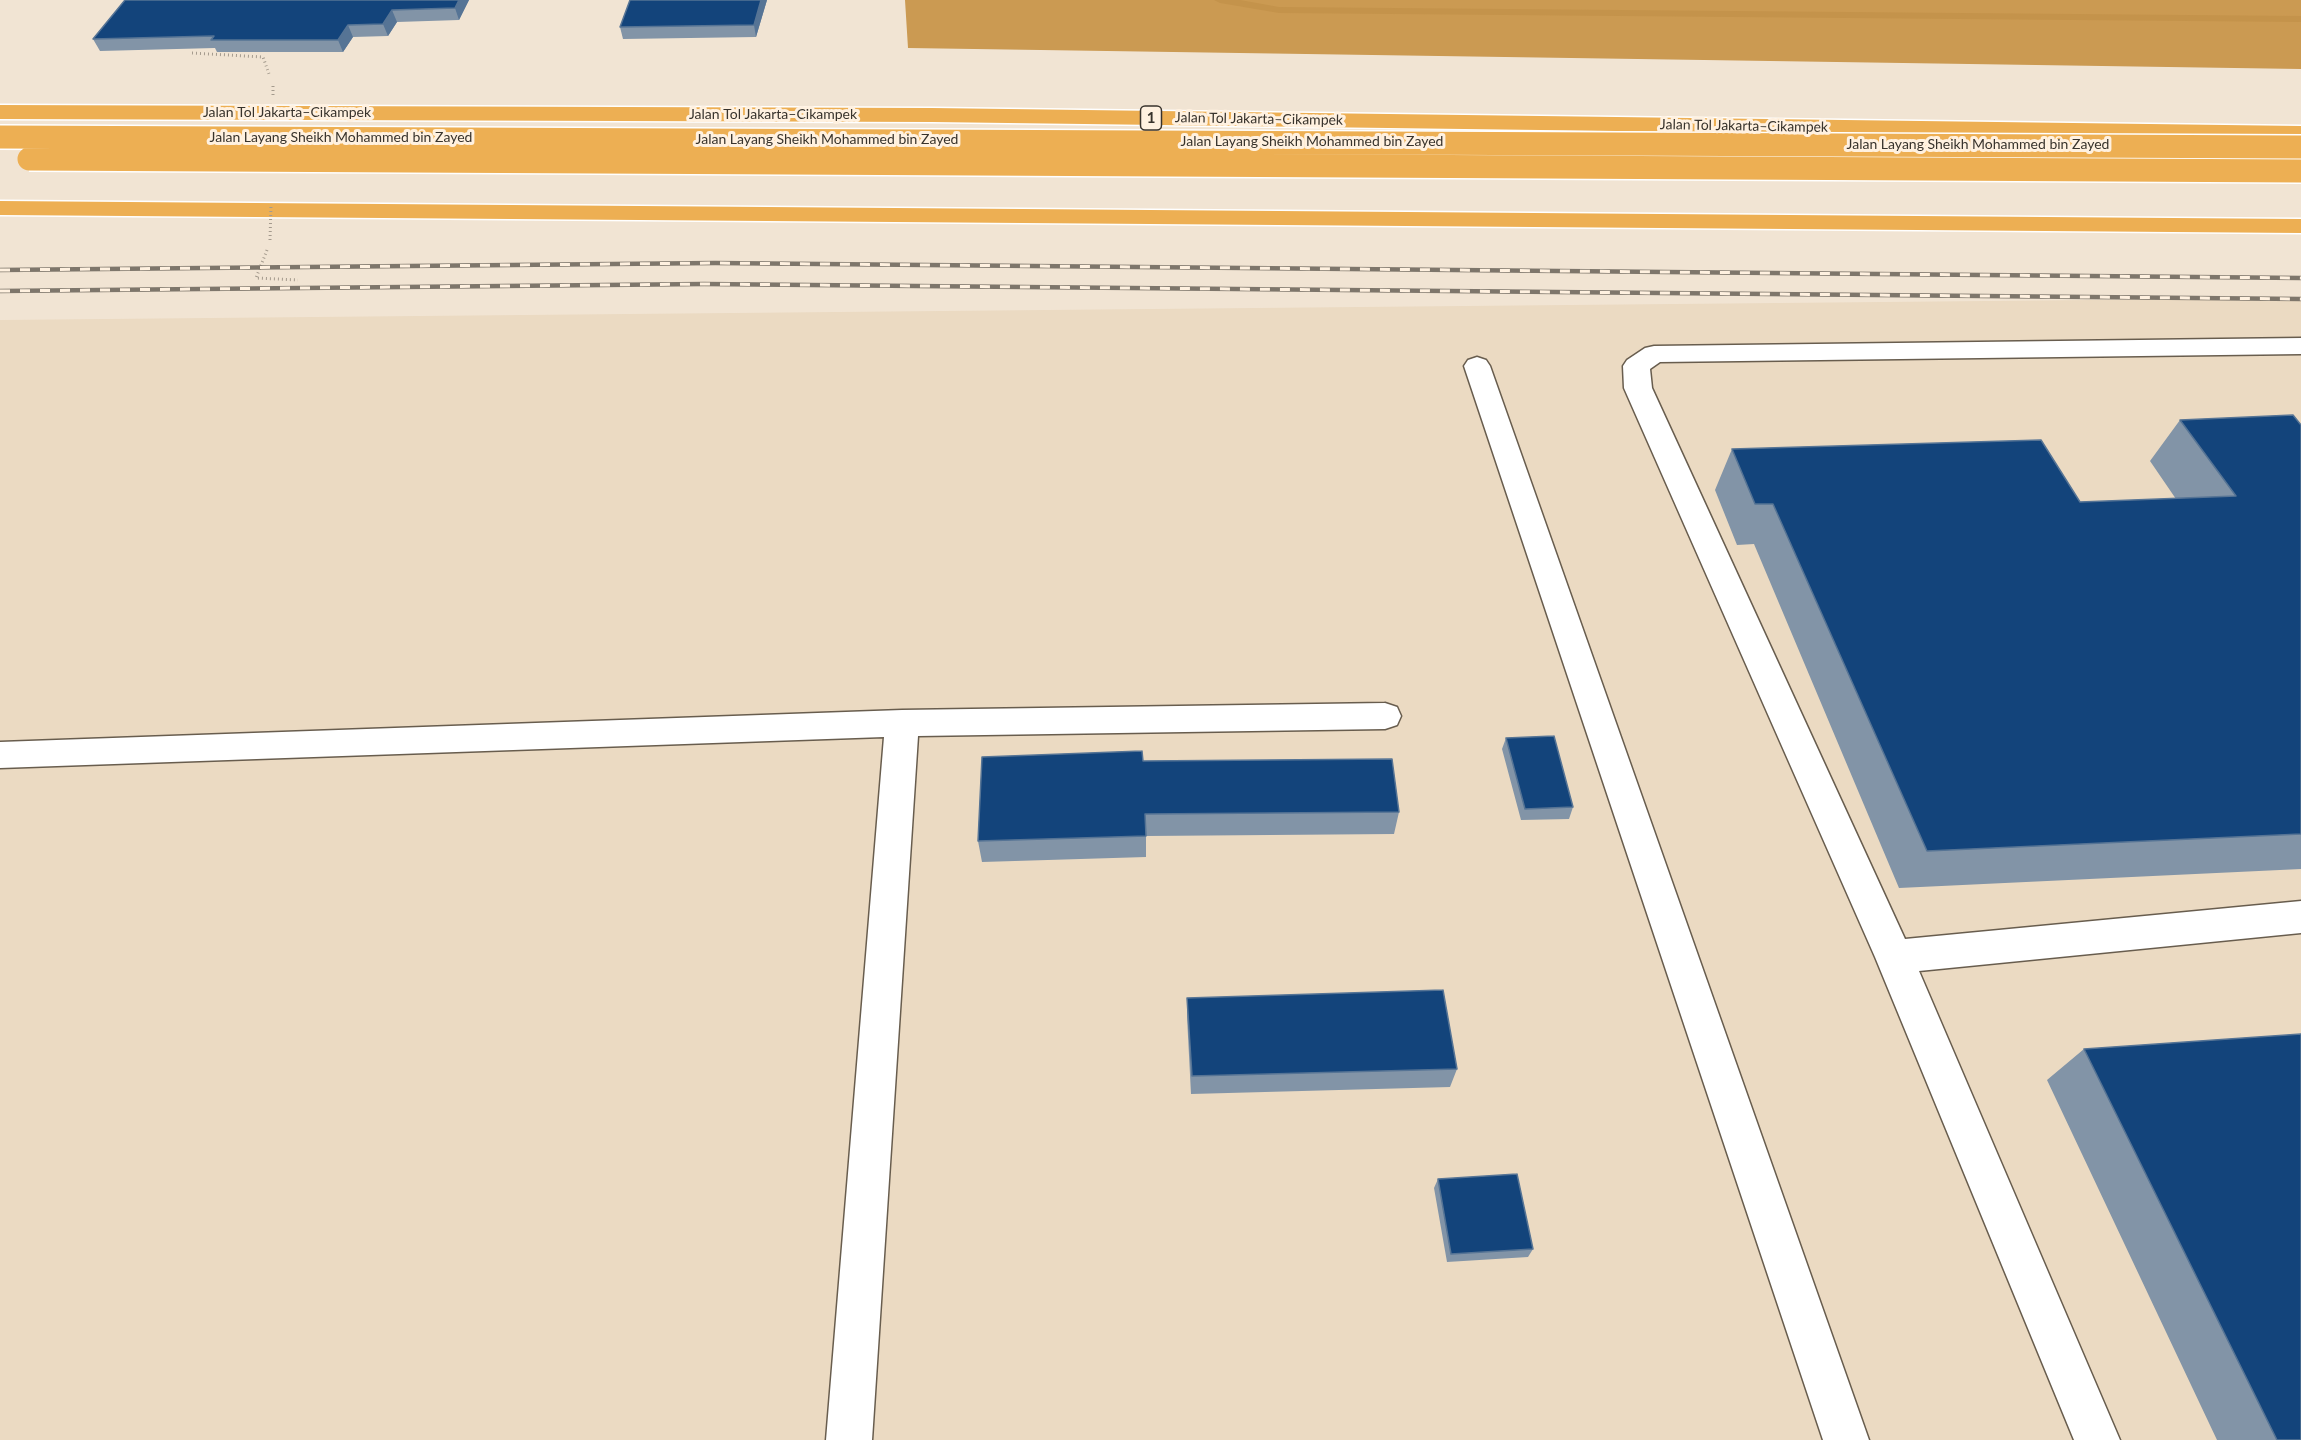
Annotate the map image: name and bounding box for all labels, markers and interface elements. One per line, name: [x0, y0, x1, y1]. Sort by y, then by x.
street label: Jalan Tol Jakarta–Cikampek: [203, 104, 371, 120]
street label: Jalan Tol Jakarta–Cikampek: [689, 106, 857, 122]
road number: 1: [1140, 106, 1162, 130]
street label: Jalan Tol Jakarta–Cikampek: [1175, 109, 1343, 129]
street label: Jalan Tol Jakarta–Cikampek: [1660, 116, 1828, 136]
street label: Jalan Layang Sheikh Mohammed bin Zayed: [210, 129, 472, 145]
street label: Jalan Layang Sheikh Mohammed bin Zayed: [696, 131, 958, 147]
street label: Jalan Layang Sheikh Mohammed bin Zayed: [1181, 133, 1443, 149]
street label: Jalan Layang Sheikh Mohammed bin Zayed: [1847, 136, 2109, 152]

